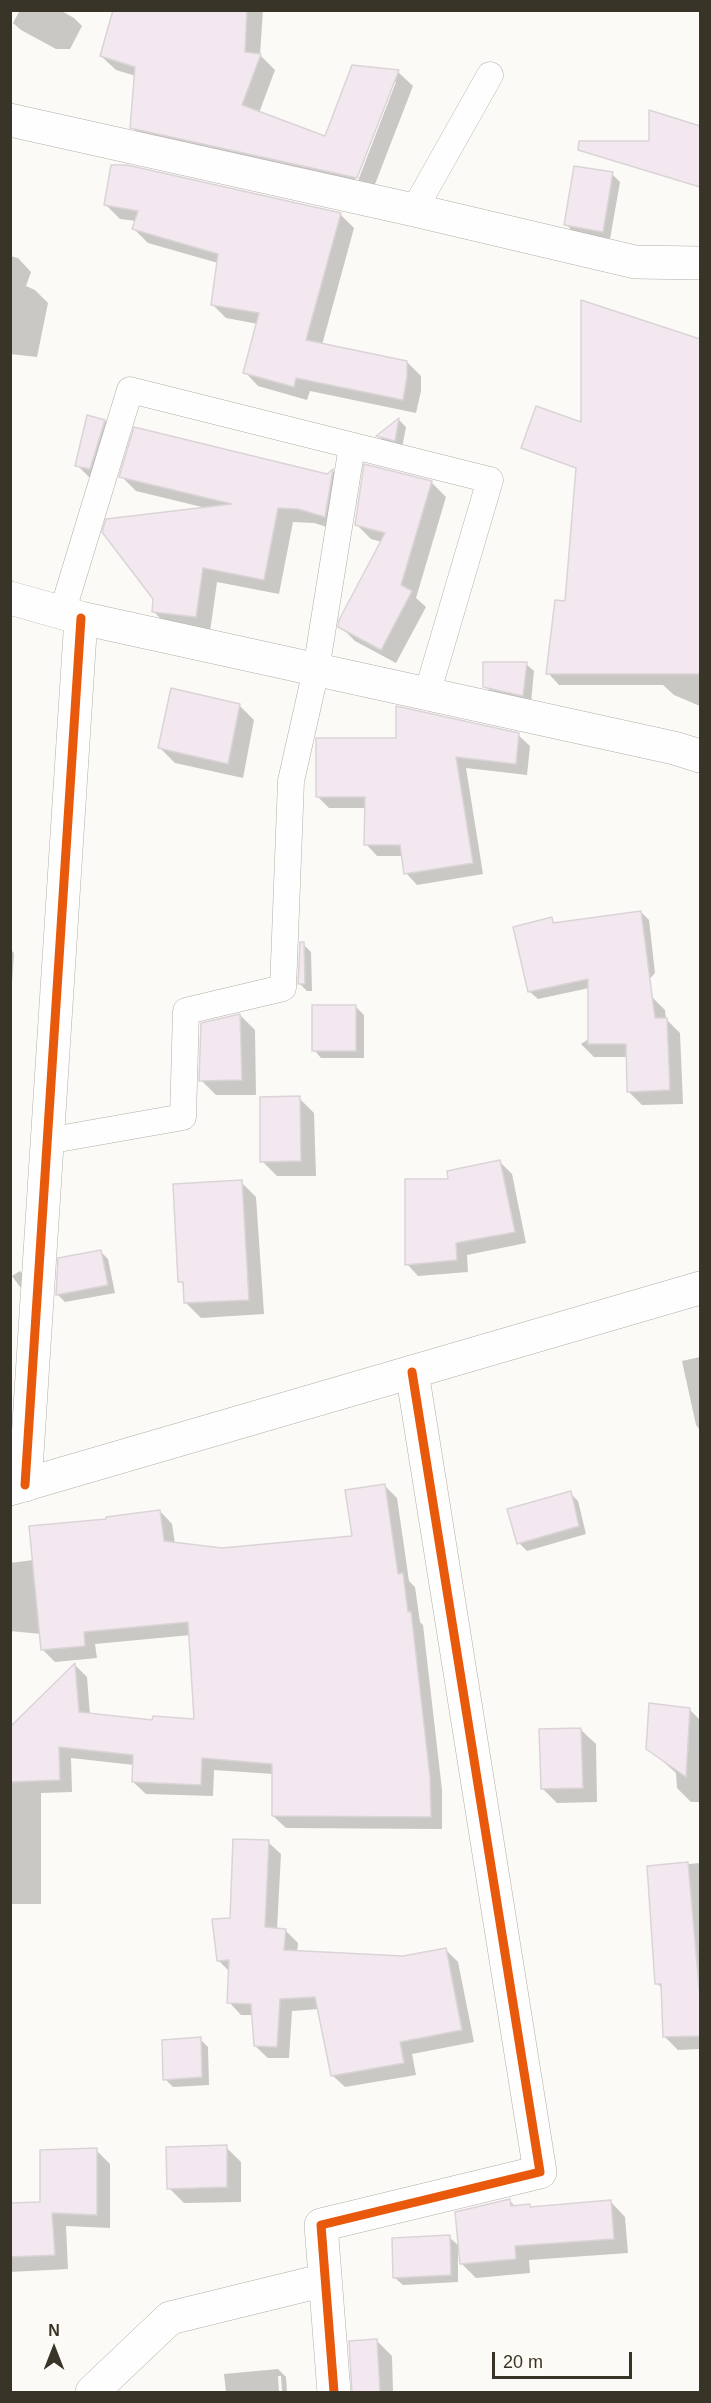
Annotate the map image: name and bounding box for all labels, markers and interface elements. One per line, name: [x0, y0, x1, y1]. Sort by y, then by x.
north arrow: [24, 2319, 84, 2379]
text: N: [48, 2322, 60, 2339]
scale bar: [495, 2340, 634, 2378]
text: 20 m: [503, 2352, 543, 2372]

